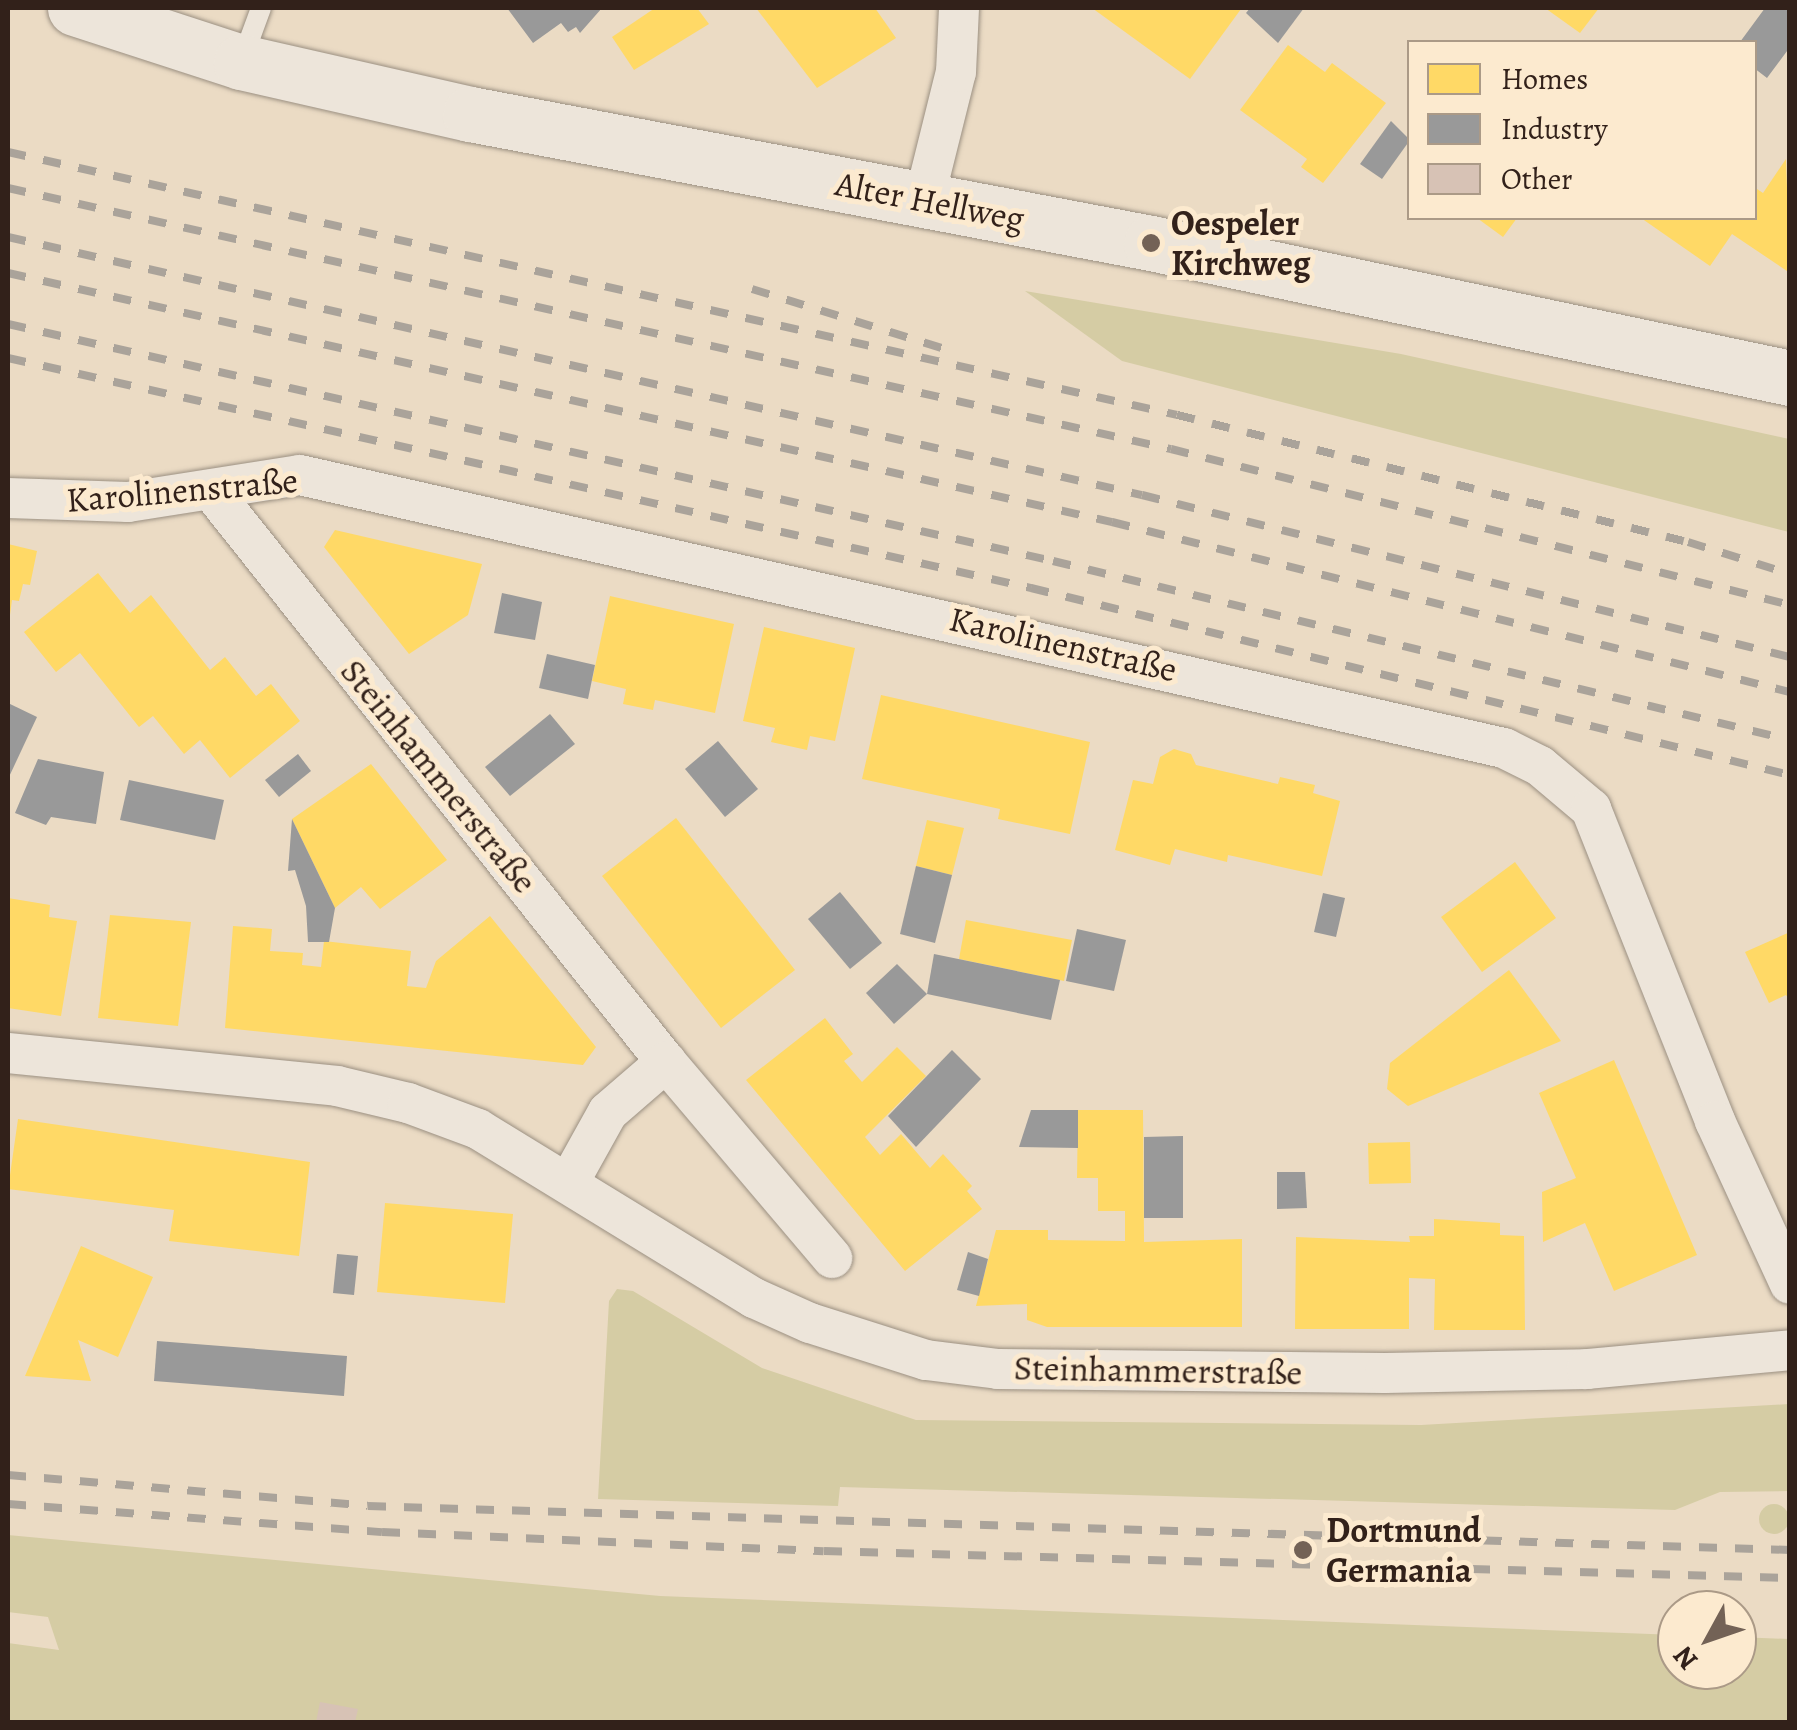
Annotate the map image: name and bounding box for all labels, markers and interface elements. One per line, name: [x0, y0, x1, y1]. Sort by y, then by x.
legend: [1407, 40, 1757, 220]
text: Homes: [1501, 59, 1588, 99]
text: Industry: [1501, 109, 1608, 149]
text: Other: [1501, 159, 1573, 199]
street label: Alter Hellweg: [832, 162, 1028, 240]
place label: Oespeler Kirchweg: [1171, 202, 1311, 284]
marker: Oespeler Kirchweg: [1140, 232, 1162, 254]
street label: Karolinenstraße: [64, 459, 300, 521]
street label: Karolinenstraße: [945, 597, 1181, 691]
street label: Steinhammerstraße: [332, 651, 546, 901]
street label: Steinhammerstraße: [1013, 1346, 1303, 1394]
place label: Dortmund Germania: [1326, 1509, 1481, 1591]
marker: Dortmund Germania: [1290, 1537, 1316, 1563]
north arrow: [1657, 1590, 1757, 1690]
text: N: [1664, 1638, 1707, 1678]

